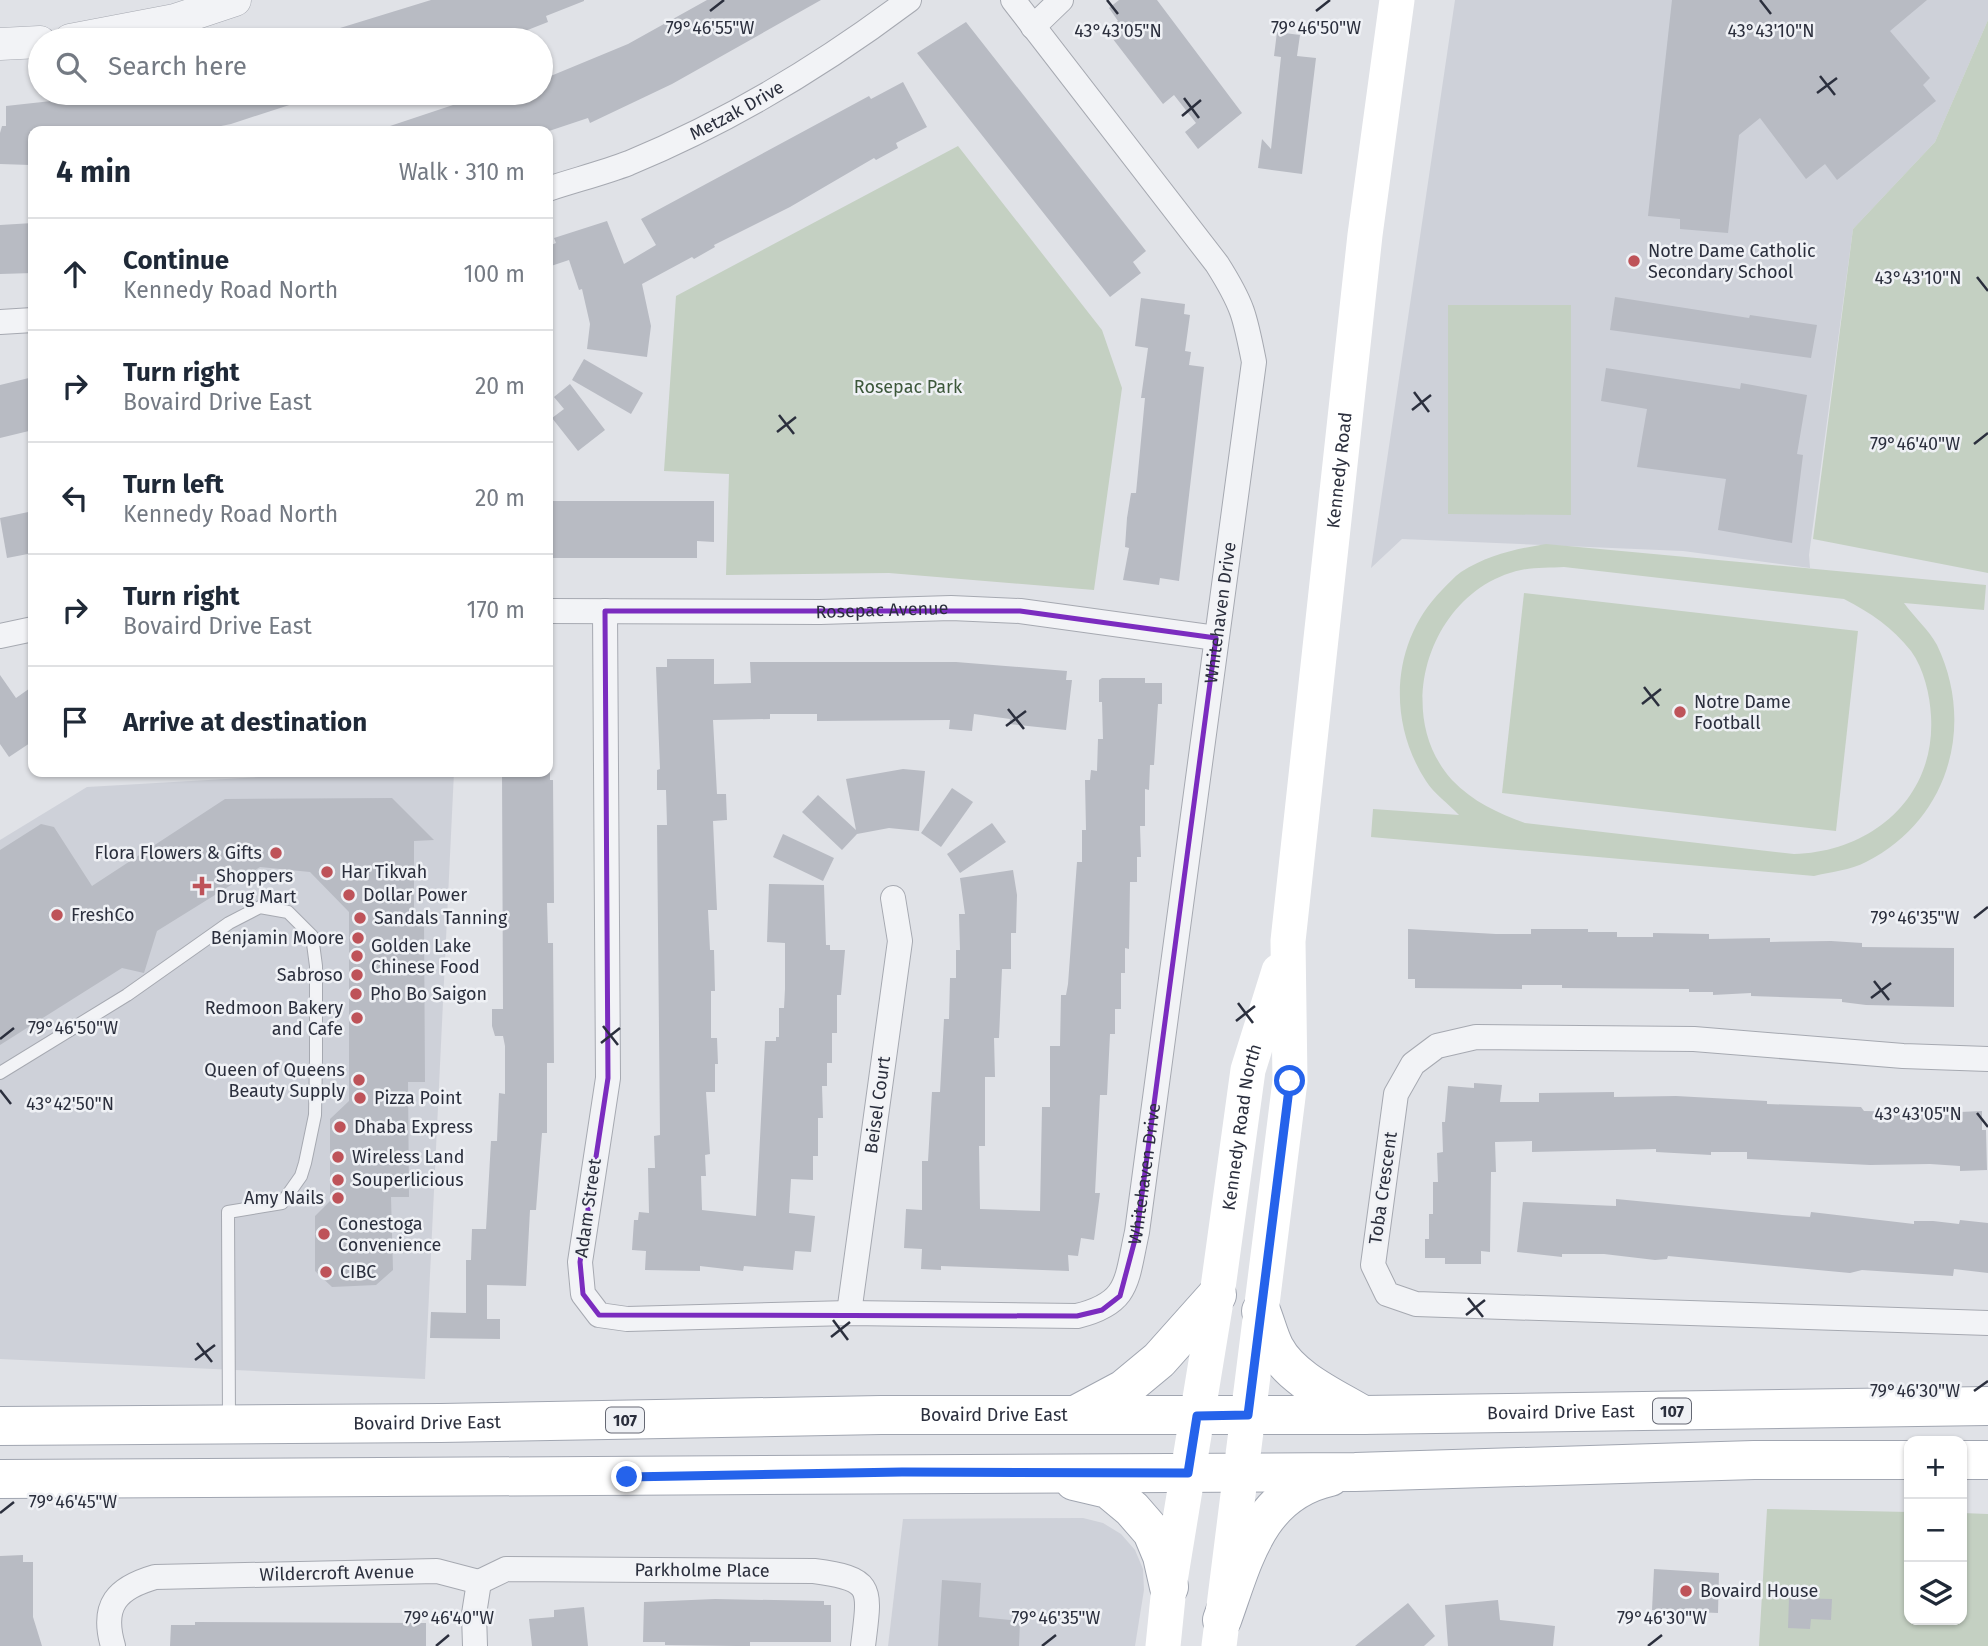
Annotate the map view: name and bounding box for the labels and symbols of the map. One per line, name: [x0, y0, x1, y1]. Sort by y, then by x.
text: 79°46'55"W: [666, 17, 754, 39]
text: 79°46'50"W: [1271, 17, 1361, 39]
text: 43°43'05"N: [1074, 20, 1162, 42]
text: 43°43'10"N: [1728, 20, 1815, 42]
street label: Metzak Drive: [686, 76, 788, 145]
place label: Notre Dame Catholic Secondary School: [1648, 240, 1816, 283]
marker: Notre Dame Catholic Secondary School: [1626, 253, 1642, 269]
text: 43°43'10"N: [1875, 267, 1962, 289]
park label: Rosepac Park: [854, 376, 963, 398]
street label: Kennedy Road: [1322, 411, 1357, 530]
text: 79°46'40"W: [1870, 433, 1960, 455]
street label: Whitehaven Drive: [1200, 540, 1241, 685]
street label: Rosepac Avenue: [815, 597, 949, 623]
place label: Notre Dame Football: [1694, 691, 1791, 734]
marker: Notre Dame Football: [1672, 704, 1688, 720]
place label: Flora Flowers & Gifts: [95, 842, 262, 864]
marker: Flora Flowers & Gifts: [268, 845, 284, 861]
place label: Har Tikvah: [341, 861, 427, 883]
marker: Har Tikvah: [319, 864, 335, 880]
place label: Shoppers Drug Mart: [216, 865, 297, 908]
marker: Shoppers Drug Mart: [194, 878, 210, 894]
place label: Dollar Power: [363, 884, 467, 906]
marker: Dollar Power: [341, 887, 357, 903]
place label: FreshCo: [71, 904, 135, 926]
marker: FreshCo: [49, 907, 65, 923]
place label: Sandals Tanning: [374, 907, 508, 929]
text: 79°46'35"W: [1871, 907, 1960, 929]
marker: Sandals Tanning: [352, 910, 368, 926]
place label: Benjamin Moore: [211, 927, 344, 949]
marker: Benjamin Moore: [350, 930, 366, 946]
place label: Golden Lake Chinese Food: [371, 935, 480, 978]
marker: Golden Lake Chinese Food: [349, 948, 365, 964]
place label: Sabroso: [277, 964, 343, 986]
marker: Sabroso: [349, 967, 365, 983]
place label: Pho Bo Saigon: [370, 983, 487, 1005]
marker: Pho Bo Saigon: [348, 986, 364, 1002]
place label: Redmoon Bakery and Cafe: [205, 997, 343, 1040]
marker: Redmoon Bakery and Cafe: [349, 1010, 365, 1026]
text: 79°46'50"W: [28, 1017, 118, 1039]
street label: Kennedy Road North: [1218, 1041, 1267, 1212]
street label: Beisel Court: [860, 1054, 895, 1155]
place label: Queen of Queens Beauty Supply: [204, 1059, 345, 1102]
route start: [1274, 1065, 1305, 1096]
marker: Queen of Queens Beauty Supply: [351, 1072, 367, 1088]
place label: Pizza Point: [374, 1087, 463, 1109]
marker: Pizza Point: [352, 1090, 368, 1106]
text: 43°42'50"N: [26, 1093, 114, 1115]
street label: Whitehaven Drive: [1124, 1101, 1165, 1247]
text: 43°43'05"N: [1874, 1103, 1962, 1125]
place label: Dhaba Express: [354, 1116, 473, 1138]
marker: Dhaba Express: [332, 1119, 348, 1135]
street label: Toba Crescent: [1364, 1130, 1402, 1246]
place label: Wireless Land: [352, 1146, 464, 1168]
marker: Wireless Land: [330, 1149, 346, 1165]
street label: Adam Street: [570, 1157, 606, 1259]
place label: Souperlicious: [352, 1169, 464, 1191]
marker: Souperlicious: [330, 1172, 346, 1188]
place label: Amy Nails: [244, 1187, 324, 1209]
marker: Amy Nails: [330, 1190, 346, 1206]
place label: Conestoga Convenience: [338, 1213, 441, 1256]
marker: Conestoga Convenience: [316, 1226, 332, 1242]
place label: CIBC: [340, 1261, 376, 1283]
marker: CIBC: [318, 1264, 334, 1280]
text: 79°46'30"W: [1870, 1380, 1960, 1402]
road number: 107: [1653, 1399, 1691, 1424]
street label: Bovaird Drive East: [1487, 1400, 1635, 1424]
street label: Bovaird Drive East: [920, 1404, 1068, 1426]
road number: 107: [606, 1408, 644, 1432]
street label: Bovaird Drive East: [353, 1411, 502, 1435]
route end: [611, 1461, 642, 1492]
text: 79°46'45"W: [29, 1491, 117, 1513]
street label: Parkholme Place: [634, 1559, 770, 1582]
street label: Wildercroft Avenue: [259, 1560, 414, 1586]
place label: Bovaird House: [1700, 1580, 1818, 1602]
marker: Bovaird House: [1678, 1583, 1694, 1599]
text: 79°46'40"W: [404, 1607, 494, 1629]
text: 79°46'35"W: [1012, 1607, 1101, 1629]
text: 79°46'30"W: [1617, 1607, 1707, 1629]

